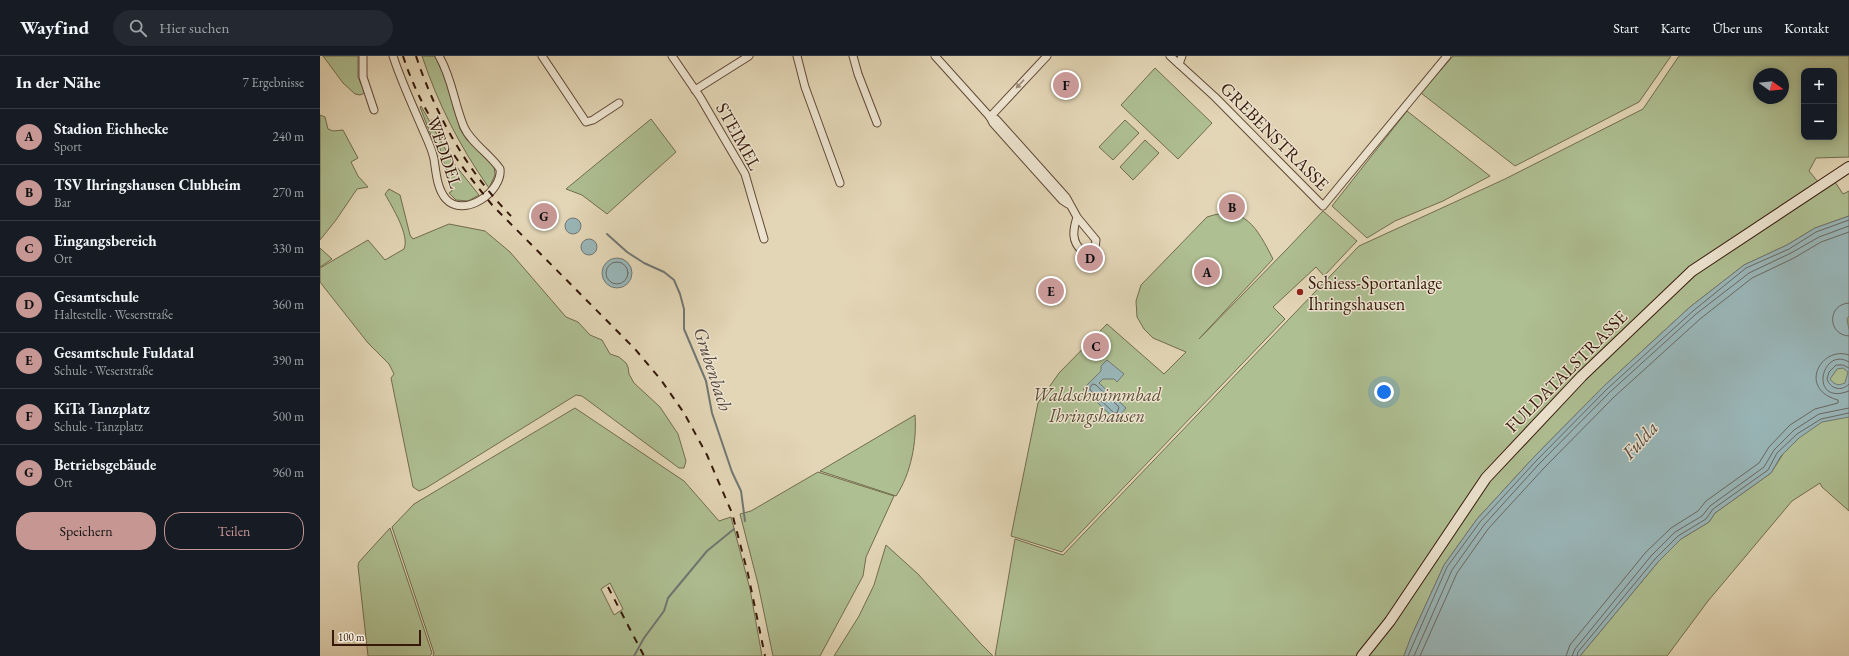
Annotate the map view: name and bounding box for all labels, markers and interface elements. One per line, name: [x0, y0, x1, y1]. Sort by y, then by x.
search box: [113, 10, 393, 46]
text: Wayfind: [20, 15, 89, 40]
icon: search: [127, 17, 149, 39]
text: Hier suchen: [159, 18, 229, 37]
text: Start: [1613, 19, 1639, 37]
text: Karte: [1661, 19, 1690, 37]
text: Über uns: [1712, 19, 1762, 37]
text: Kontakt: [1784, 19, 1829, 37]
north arrow: [1753, 68, 1789, 104]
map controls: [1801, 68, 1837, 140]
button: +: [1801, 68, 1837, 104]
pin: F: [1053, 70, 1079, 100]
text: In der Nähe: [16, 71, 101, 93]
text: 7 Ergebnisse: [243, 74, 304, 91]
street label: GREBENSTRASSE: [1216, 77, 1334, 195]
one-way arrow: [1016, 79, 1025, 90]
street label: STEIMEL: [711, 98, 767, 174]
button: −: [1801, 104, 1837, 140]
street label: WEDDEL: [422, 113, 468, 191]
text: Stadion Eichhecke: [54, 119, 168, 138]
text: A: [24, 128, 34, 145]
text: 240 m: [273, 128, 304, 145]
text: Sport: [54, 138, 82, 155]
text: TSV Ihringshausen Clubheim: [54, 175, 241, 194]
text: B: [25, 184, 33, 201]
text: 270 m: [273, 184, 304, 201]
pin: B: [1219, 192, 1245, 222]
text: Bar: [54, 194, 71, 211]
pin: G: [531, 201, 557, 231]
text: Eingangsbereich: [54, 231, 157, 250]
text: C: [24, 240, 34, 257]
text: 330 m: [273, 240, 304, 257]
pin: D: [1077, 243, 1103, 273]
text: Ort: [54, 250, 72, 267]
pin: A: [1194, 257, 1220, 287]
place label: Schiess-Sportanlage Ihringshausen: [1308, 271, 1442, 315]
pin: E: [1038, 276, 1064, 306]
text: Gesamtschule: [54, 287, 139, 306]
marker: Schiess-Sportanlage Ihringshausen: [1295, 287, 1305, 297]
text: D: [24, 296, 34, 313]
text: 360 m: [273, 296, 304, 313]
street label: FULDATALSTRASSE: [1500, 305, 1632, 437]
text: Haltestelle · Weserstraße: [54, 306, 173, 323]
water label: Grubenbach: [688, 324, 738, 414]
pin: C: [1083, 331, 1109, 361]
text: Gesamtschule Fuldatal: [54, 343, 194, 362]
text: E: [25, 352, 33, 369]
text: 390 m: [273, 352, 304, 369]
text: Schule · Weserstraße: [54, 362, 154, 379]
your location: [1374, 382, 1394, 402]
park label: Waldschwimmbad Ihringshausen: [1033, 383, 1162, 428]
text: KiTa Tanzplatz: [54, 399, 150, 418]
text: F: [25, 408, 33, 425]
text: 500 m: [273, 408, 304, 425]
water label: Fulda: [1616, 415, 1664, 465]
text: Schule · Tanzplatz: [54, 418, 143, 435]
text: Betriebsgebäude: [54, 455, 156, 474]
text: G: [24, 464, 34, 481]
text: 960 m: [273, 464, 304, 481]
text: Ort: [54, 474, 72, 491]
button: Speichern: [16, 512, 156, 550]
button: Teilen: [164, 512, 304, 550]
scale bar: [332, 628, 421, 647]
text: 100 m: [338, 630, 365, 644]

